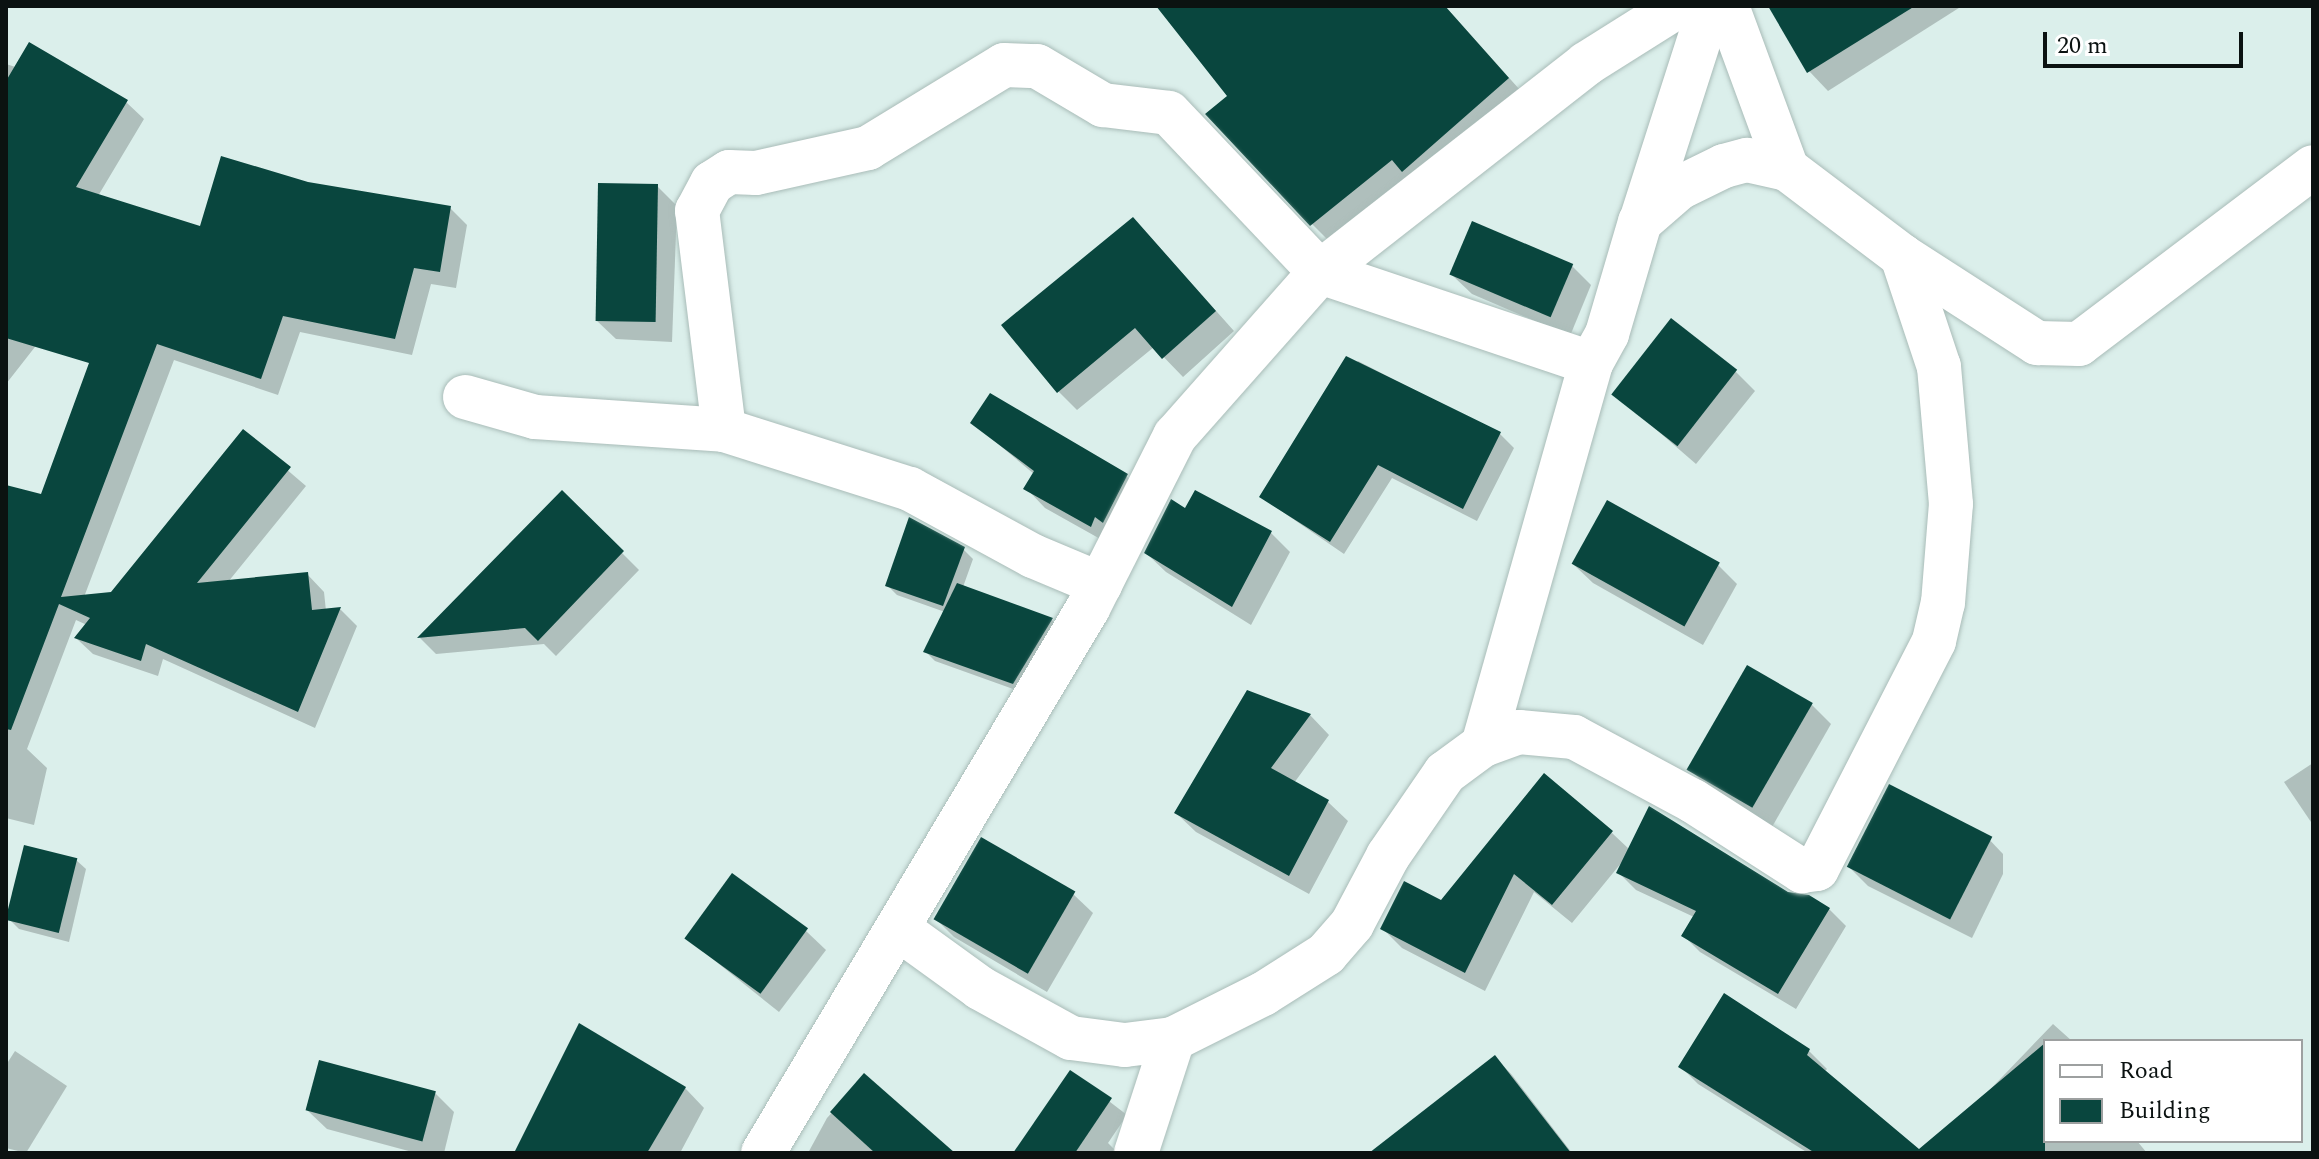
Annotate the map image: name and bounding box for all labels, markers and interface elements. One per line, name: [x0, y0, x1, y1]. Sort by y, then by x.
scale bar: [2047, 16, 2247, 66]
text: 20 m: [2057, 28, 2108, 64]
legend: [2043, 1039, 2303, 1143]
text: Road: [2119, 1053, 2173, 1089]
text: Building: [2119, 1093, 2211, 1129]

